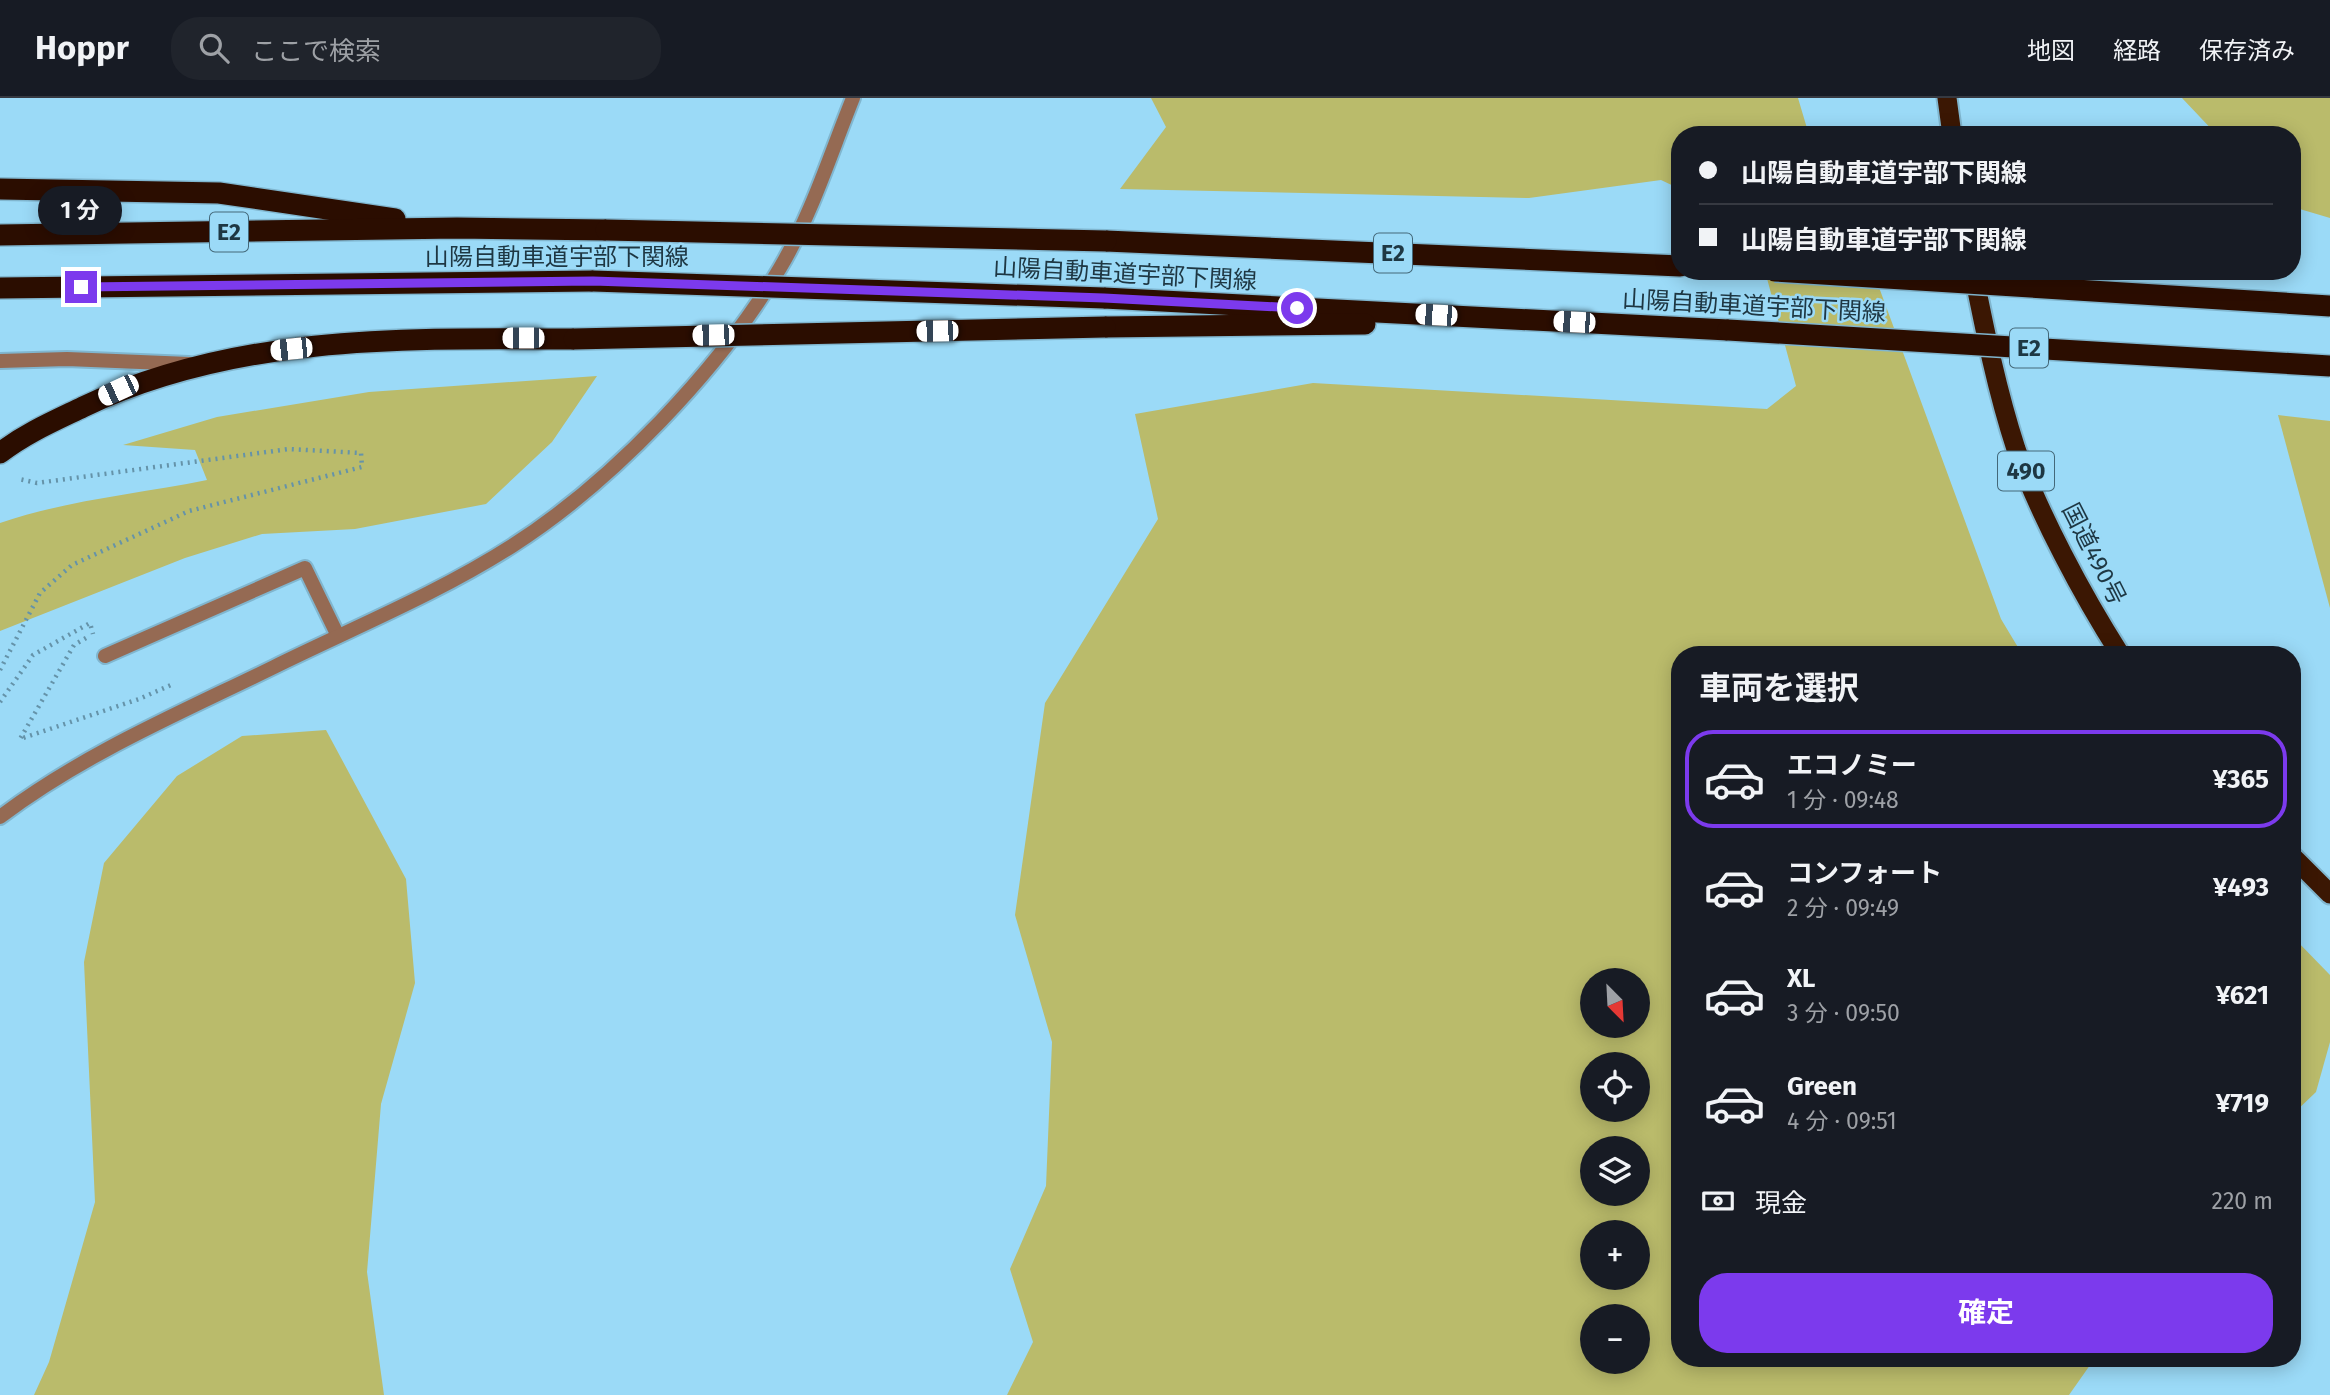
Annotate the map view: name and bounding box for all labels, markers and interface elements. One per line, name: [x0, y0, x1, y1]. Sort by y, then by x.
search box: [171, 17, 661, 80]
text: Hoppr: [35, 28, 129, 68]
icon: search: [195, 29, 233, 67]
text: ここで検索: [251, 36, 381, 67]
text: 地図: [2027, 37, 2075, 65]
text: 経路: [2113, 37, 2161, 65]
text: 保存済み: [2199, 37, 2295, 65]
text: 山陽自動車道宇部下関線: [1741, 158, 2027, 189]
callout: 1 分: [39, 186, 123, 234]
text: 1 分: [60, 196, 100, 224]
road number: E2: [210, 212, 248, 252]
text: 山陽自動車道宇部下関線: [1741, 225, 2027, 256]
road number: E2: [1374, 234, 1412, 272]
street label: 山陽自動車道宇部下関線: [425, 243, 689, 271]
street label: 山陽自動車道宇部下関線: [992, 253, 1258, 295]
route end: [65, 271, 97, 303]
street label: 山陽自動車道宇部下関線: [1621, 285, 1887, 327]
route start: [1281, 292, 1313, 324]
car: [1415, 303, 1458, 327]
car: [1553, 310, 1596, 334]
car: [916, 320, 959, 342]
car: [692, 324, 735, 346]
car: [503, 328, 545, 349]
road number: E2: [2010, 328, 2048, 368]
car: [270, 336, 313, 362]
car: [95, 372, 142, 408]
road number: 490: [1998, 452, 2054, 490]
street label: 国道490号: [2056, 499, 2132, 609]
text: 車両を選択: [1699, 669, 1859, 707]
icon: car: [1703, 748, 1766, 811]
text: エコノミー: [1787, 750, 1917, 781]
text: ¥365: [2213, 764, 2269, 795]
text: 1 分 · 09:48: [1787, 786, 1899, 814]
icon: car: [1703, 856, 1766, 919]
text: コンフォート: [1787, 858, 1942, 889]
text: ¥493: [2213, 872, 2269, 903]
text: 2 分 · 09:49: [1787, 894, 1899, 922]
text: XL: [1787, 963, 1815, 994]
icon: car: [1703, 964, 1766, 1027]
north arrow: [1580, 968, 1650, 1038]
map controls: [1580, 968, 1650, 1374]
text: ¥621: [2216, 980, 2269, 1011]
text: 3 分 · 09:50: [1787, 999, 1900, 1027]
button: locate: [1580, 1052, 1650, 1122]
text: Green: [1787, 1071, 1857, 1102]
icon: car: [1703, 1072, 1766, 1135]
text: ¥719: [2216, 1088, 2269, 1119]
text: 4 分 · 09:51: [1787, 1107, 1897, 1135]
button: layers: [1580, 1136, 1650, 1206]
icon: cash: [1699, 1182, 1737, 1220]
text: 220 m: [2212, 1187, 2273, 1215]
text: 現金: [1755, 1188, 1807, 1219]
button: +: [1580, 1220, 1650, 1290]
button: 確定: [1699, 1273, 2273, 1353]
button: −: [1580, 1304, 1650, 1374]

